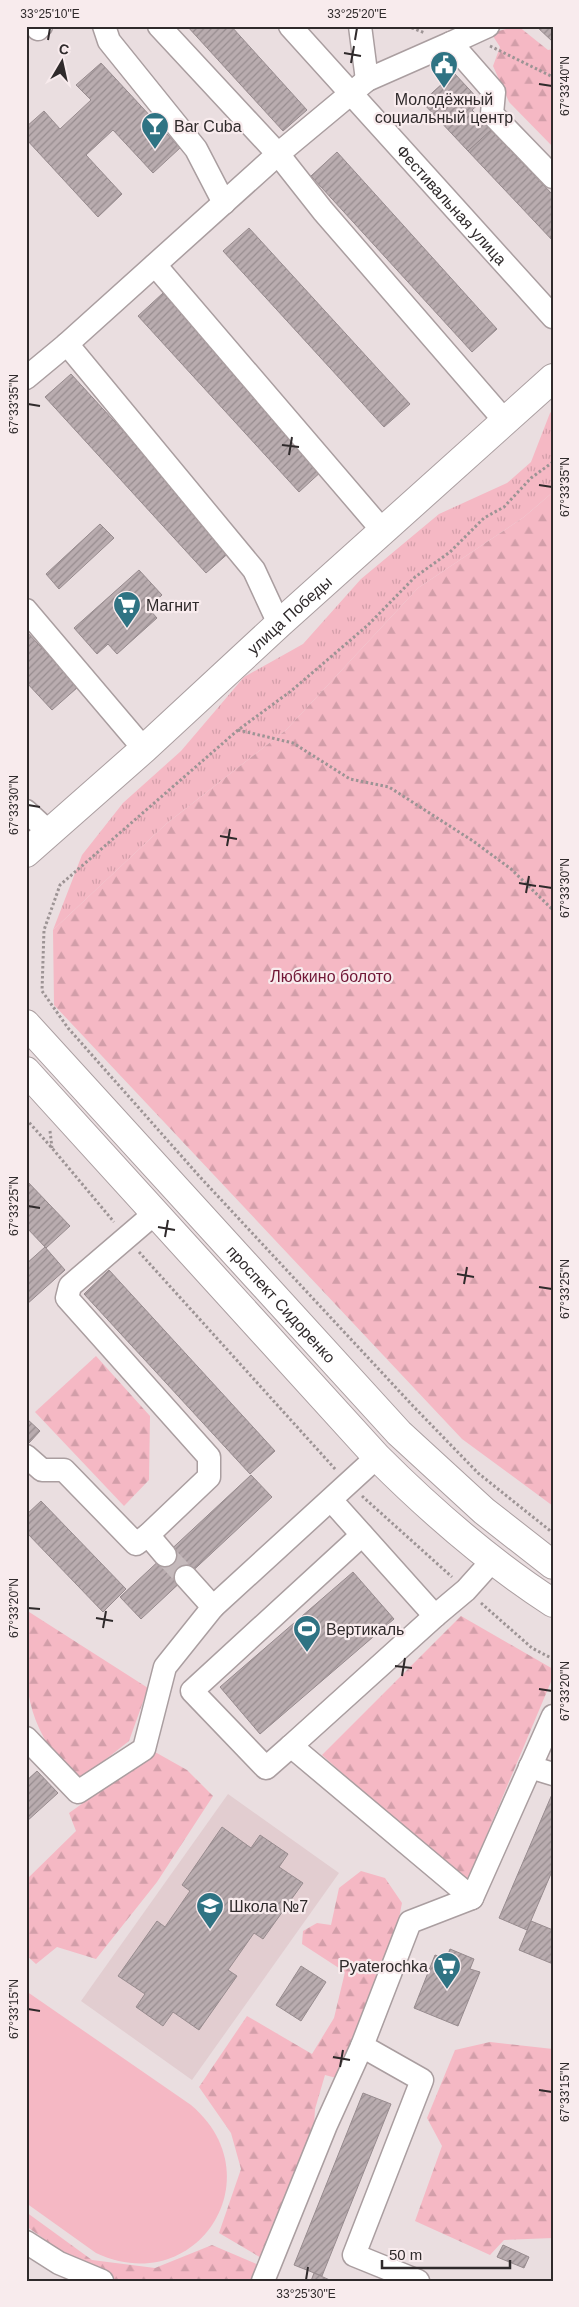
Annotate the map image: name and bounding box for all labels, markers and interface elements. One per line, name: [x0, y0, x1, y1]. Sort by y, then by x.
text: 33°25'10"E: [20, 7, 80, 21]
text: 33°25'20"E: [327, 7, 387, 21]
north arrow: [38, 38, 88, 88]
text: С: [58, 40, 70, 58]
public building icon: Молодёжный социальный центр: [429, 50, 459, 89]
text: 67°33'40"N: [558, 56, 572, 116]
place label: Молодёжный социальный центр: [375, 91, 513, 126]
bar icon: Bar Cuba: [140, 111, 170, 150]
place label: Bar Cuba: [174, 118, 242, 135]
street label: Фестивальная улица: [393, 142, 510, 268]
text: 67°33'35"N: [7, 374, 21, 434]
text: 67°33'35"N: [558, 457, 572, 517]
street label: улица Победы: [244, 573, 335, 658]
supermarket icon: Магнит: [112, 590, 142, 629]
place label: Магнит: [146, 597, 200, 614]
text: 67°33'30"N: [7, 775, 21, 835]
text: 67°33'30"N: [558, 858, 572, 918]
park label: Любкино болото: [270, 968, 392, 985]
text: 67°33'25"N: [7, 1176, 21, 1236]
street label: проспект Сидоренко: [223, 1242, 339, 1367]
text: 67°33'25"N: [558, 1259, 572, 1319]
text: 67°33'20"N: [7, 1578, 21, 1638]
sports icon: Вертикаль: [292, 1614, 322, 1653]
place label: Вертикаль: [326, 1621, 404, 1638]
text: 67°33'20"N: [558, 1661, 572, 1721]
school or university icon: Школа №7: [195, 1891, 225, 1930]
place label: Школа №7: [229, 1898, 308, 1915]
supermarket icon: Pyaterochka: [432, 1951, 462, 1990]
place label: Pyaterochka: [339, 1958, 428, 1975]
text: 67°33'15"N: [7, 1979, 21, 2039]
text: 67°33'15"N: [558, 2062, 572, 2122]
scale bar: [382, 2237, 509, 2269]
text: 50 m: [389, 2246, 422, 2263]
text: 33°25'30"E: [276, 2287, 336, 2301]

